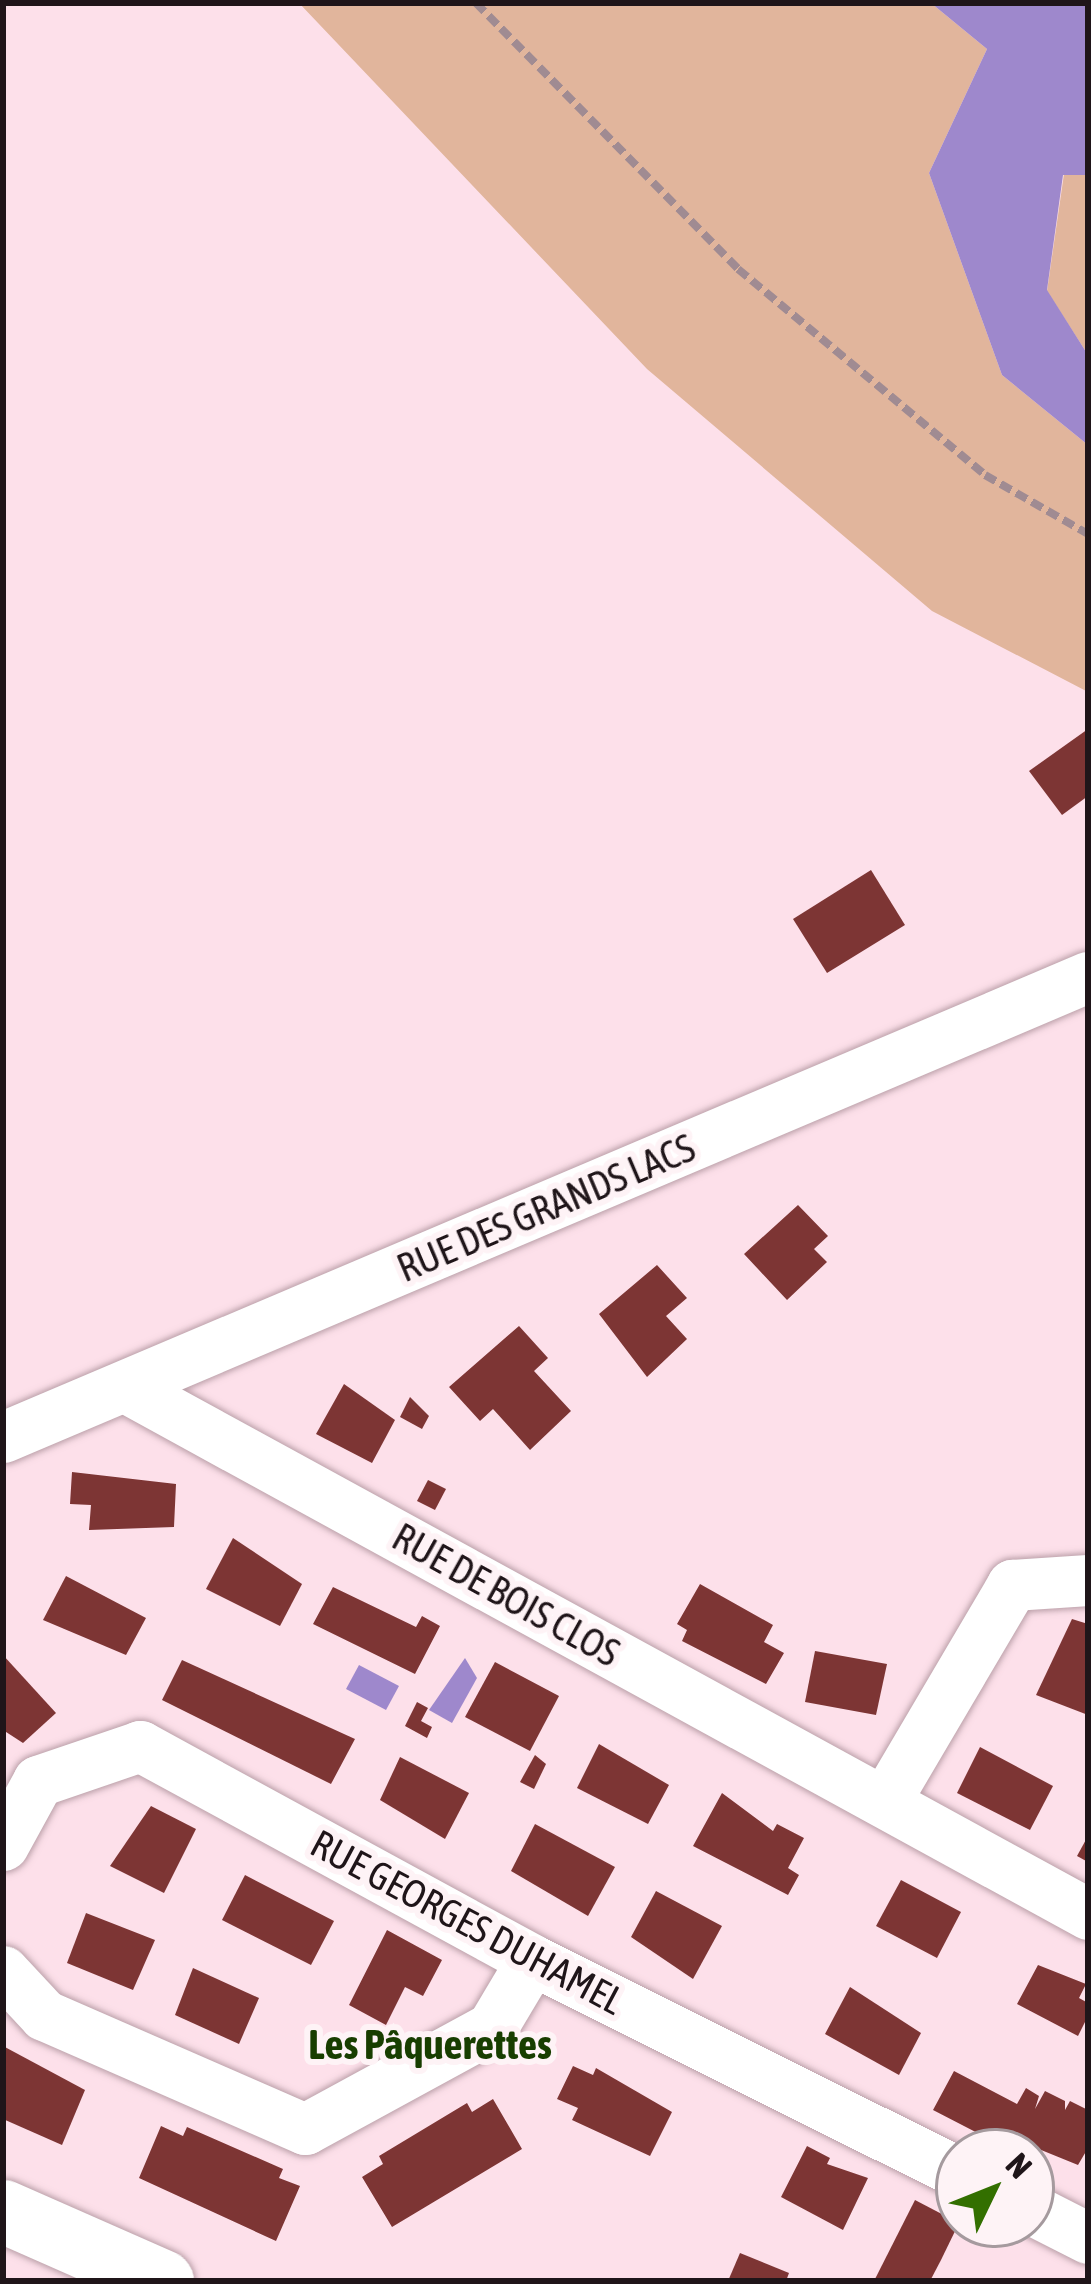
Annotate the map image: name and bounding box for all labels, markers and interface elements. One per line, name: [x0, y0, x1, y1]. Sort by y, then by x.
street label: RUE DES GRANDS LACS: [390, 1124, 702, 1292]
street label: RUE DE BOIS CLOS: [384, 1513, 628, 1677]
street label: RUE GEORGES DUHAMEL: [303, 1820, 631, 2024]
district label: Les Pâquerettes: [308, 2019, 552, 2069]
north arrow: [935, 2128, 1055, 2248]
text: N: [999, 2145, 1040, 2186]

